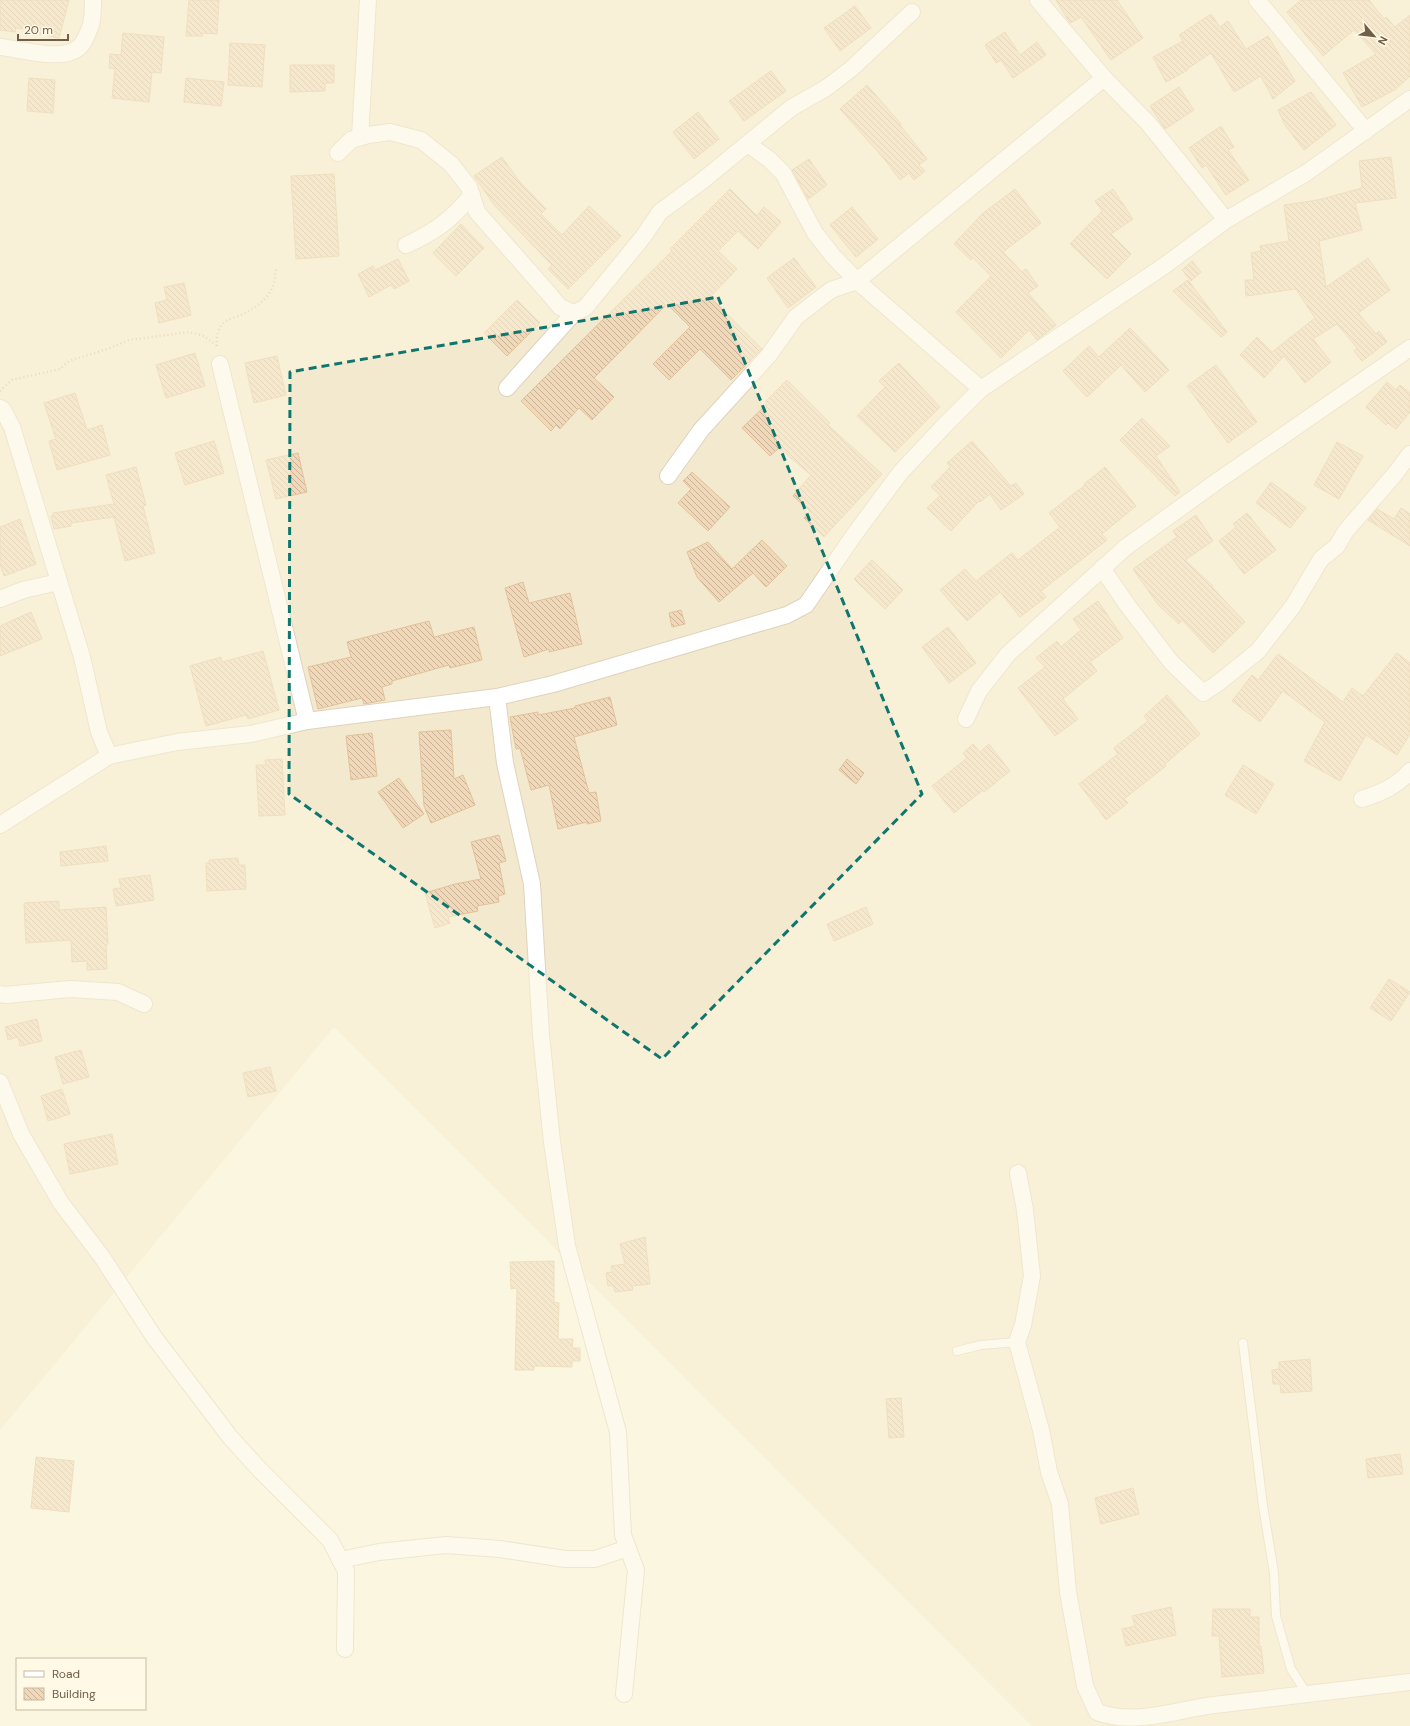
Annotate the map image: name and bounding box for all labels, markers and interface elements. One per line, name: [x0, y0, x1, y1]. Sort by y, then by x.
scale bar: [18, 16, 68, 42]
north arrow: [1354, 16, 1394, 56]
text: 20 m: [24, 22, 53, 38]
text: N: [1375, 34, 1391, 48]
legend: [16, 1658, 146, 1710]
text: Road: [52, 1666, 80, 1682]
text: Building: [52, 1686, 96, 1702]

